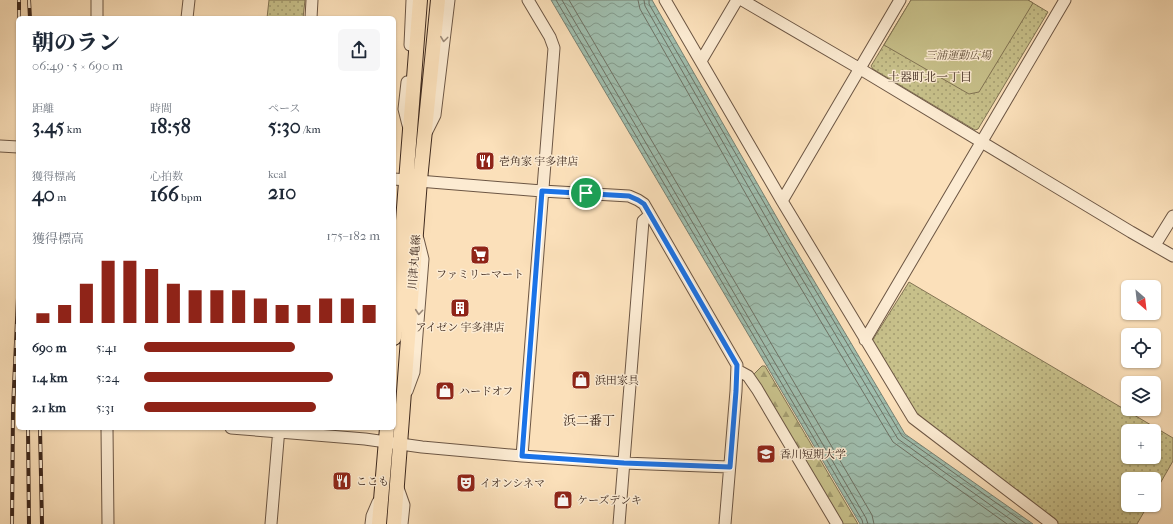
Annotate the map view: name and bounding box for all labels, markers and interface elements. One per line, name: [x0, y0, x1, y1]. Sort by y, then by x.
button: share: [338, 29, 380, 71]
text: 朝のラン: [32, 30, 120, 56]
one-way arrow: [440, 36, 449, 42]
park label: 三浦運動広場: [925, 49, 992, 62]
text: 06:49 · 5 × 690 m: [32, 58, 123, 73]
district label: 土器町北一丁目: [888, 70, 972, 84]
text: 距離: [32, 102, 54, 115]
text: 時間: [150, 102, 172, 115]
text: ペース: [268, 102, 300, 115]
text: 3.45: [32, 115, 65, 138]
text: 18:58: [150, 115, 191, 138]
text: 5:30: [268, 115, 301, 138]
text: km: [65, 123, 82, 136]
text: /km: [301, 123, 321, 136]
restaurant icon: 壱角家 宇多津店: [474, 150, 496, 172]
place label: 壱角家 宇多津店: [499, 155, 578, 168]
text: kcal: [268, 168, 287, 181]
text: 獲得標高: [32, 170, 76, 183]
text: 心拍数: [150, 170, 183, 183]
pin: [569, 176, 603, 210]
text: 210: [268, 181, 296, 204]
icon: arrive: [575, 182, 597, 204]
text: 40: [32, 183, 55, 206]
text: 166: [150, 183, 179, 206]
text: m: [55, 191, 66, 204]
text: bpm: [179, 191, 202, 204]
text: 175–182 m: [326, 228, 380, 243]
text: 獲得標高: [32, 231, 84, 246]
street label: 川津丸亀線: [406, 234, 423, 290]
supermarket icon: ファミリーマート: [469, 244, 491, 266]
place label: ファミリーマート: [436, 268, 524, 281]
north arrow: [1121, 280, 1161, 320]
map controls: [1121, 280, 1161, 512]
building icon: アイゼン 宇多津店: [449, 297, 471, 319]
one-way arrow: [415, 309, 424, 315]
place label: アイゼン 宇多津店: [415, 321, 505, 334]
button: locate: [1121, 328, 1161, 368]
text: 690 m: [32, 340, 67, 355]
text: 5:41: [96, 340, 117, 355]
shop icon: 浜田家具: [570, 369, 592, 391]
text: 1.4 km: [32, 370, 67, 385]
text: 5:24: [96, 370, 119, 385]
place label: 浜田家具: [595, 374, 639, 387]
button: layers: [1121, 376, 1161, 416]
shop icon: ハードオフ: [434, 380, 456, 402]
place label: ハードオフ: [459, 385, 513, 398]
text: 2.1 km: [32, 400, 66, 415]
text: 5:31: [96, 400, 115, 415]
district label: 浜二番丁: [563, 413, 615, 428]
button: +: [1121, 424, 1161, 464]
school or university icon: 香川短期大学: [755, 443, 777, 465]
place label: 香川短期大学: [780, 448, 846, 461]
restaurant icon: ここも: [331, 470, 353, 492]
theatre icon: イオンシネマ: [455, 472, 477, 494]
button: −: [1121, 472, 1161, 512]
place label: ここも: [356, 475, 389, 488]
place label: イオンシネマ: [480, 477, 545, 490]
shop icon: ケーズデンキ: [552, 489, 574, 511]
place label: ケーズデンキ: [577, 494, 642, 507]

